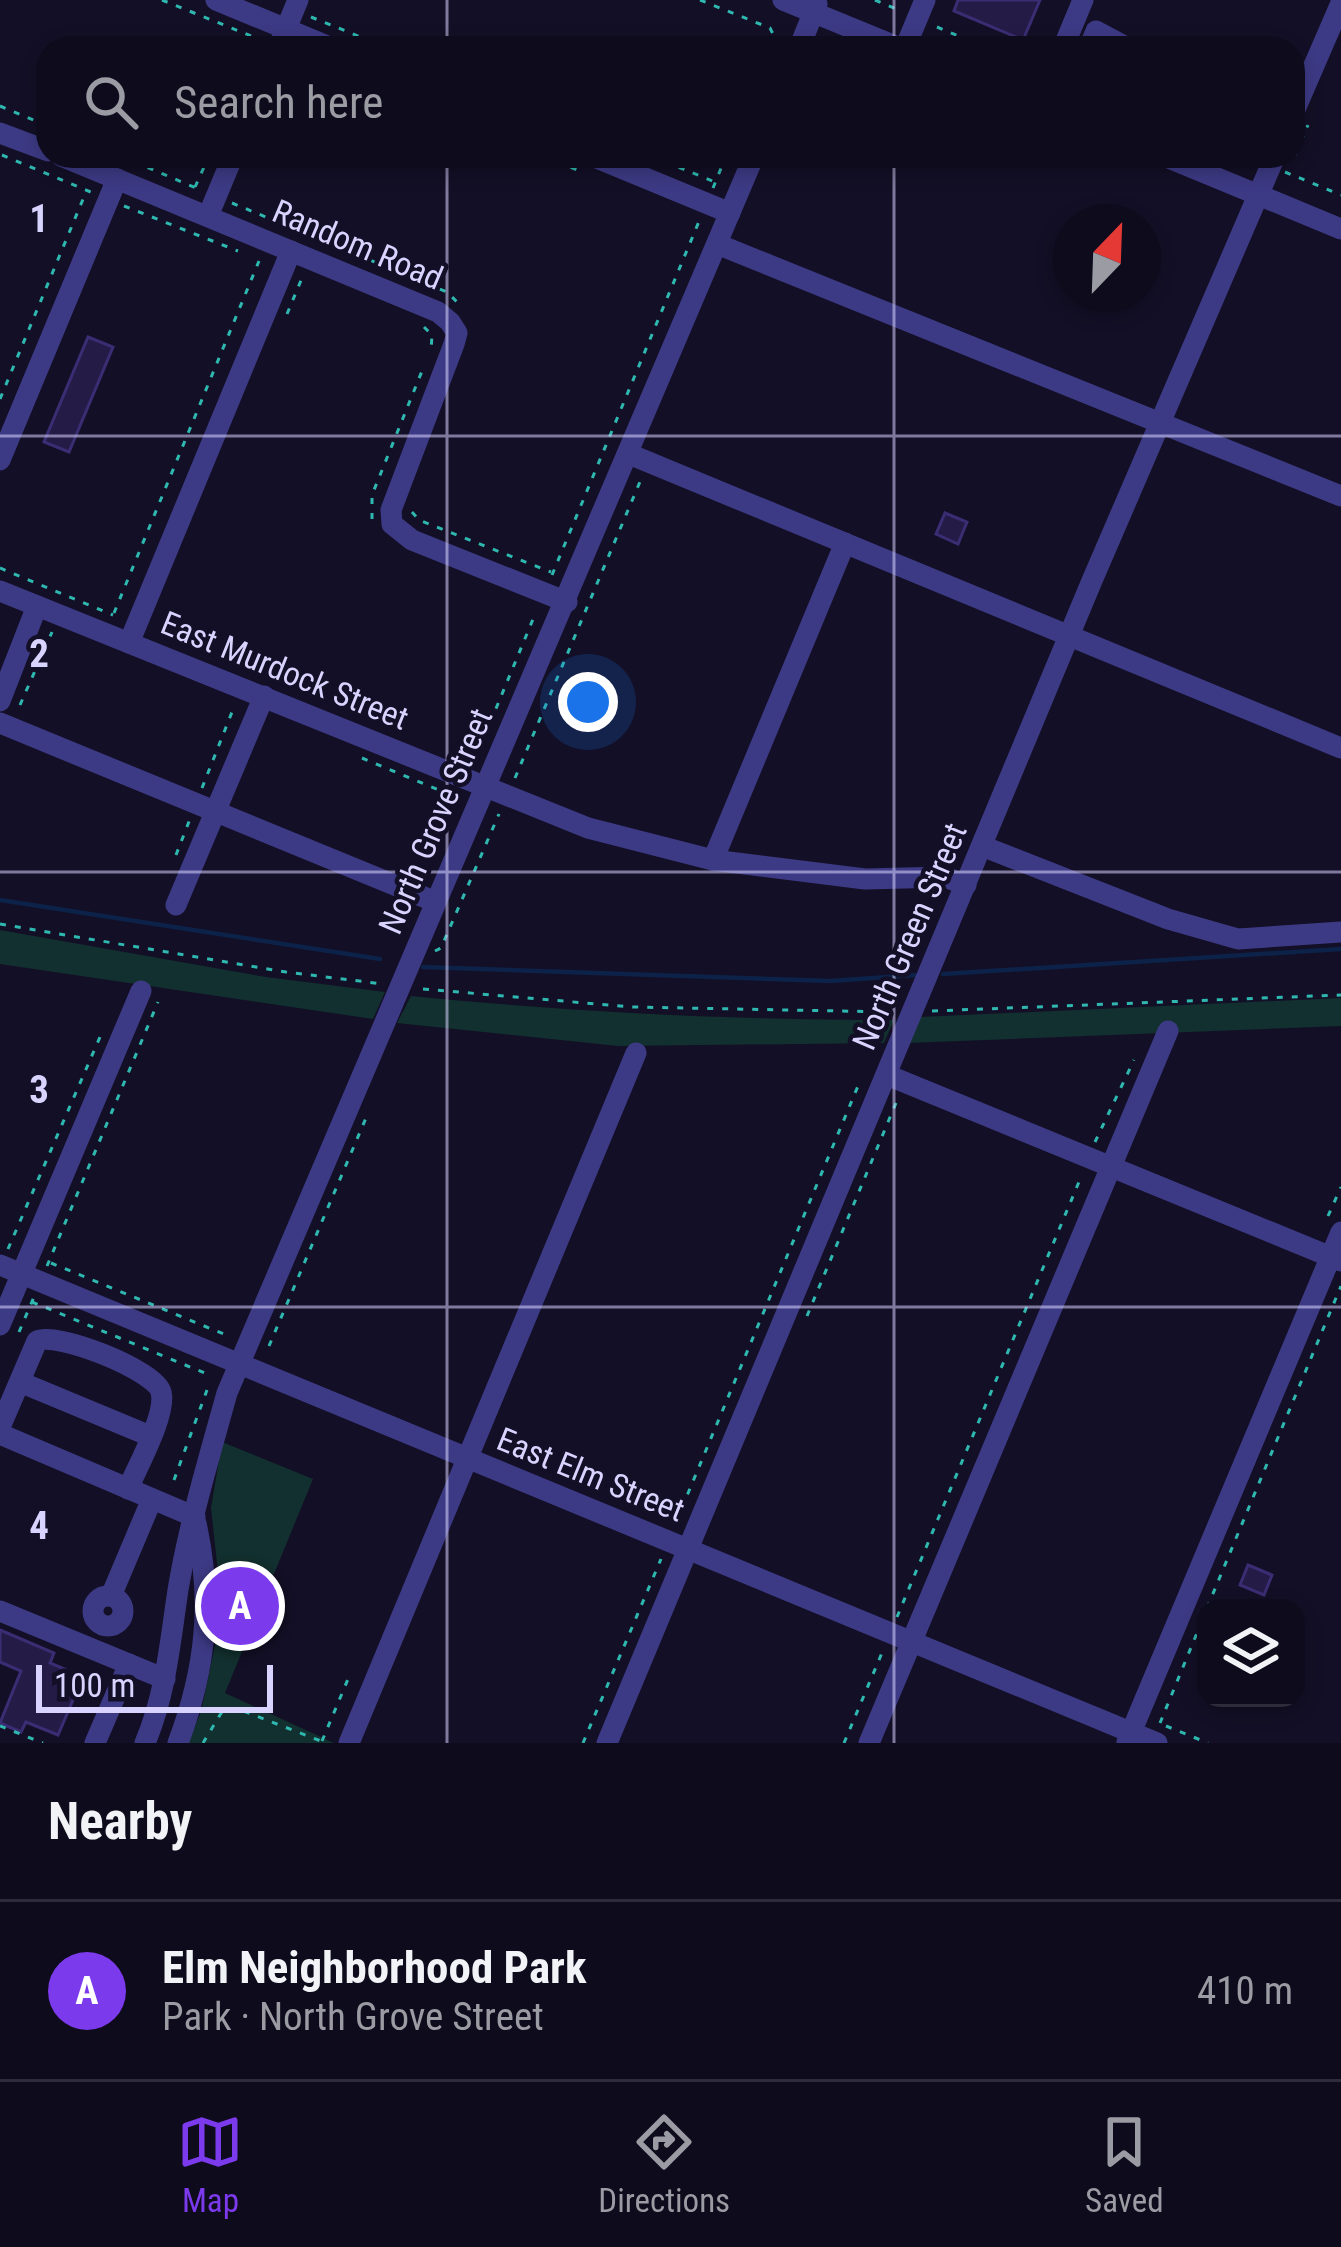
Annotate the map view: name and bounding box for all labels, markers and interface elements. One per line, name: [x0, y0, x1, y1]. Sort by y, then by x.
search box: [36, 36, 1305, 168]
icon: search: [78, 69, 144, 135]
text: Search here: [174, 76, 383, 129]
street label: Random Road: [267, 191, 449, 298]
text: 1: [29, 196, 49, 242]
north arrow: [1053, 204, 1161, 312]
street label: East Murdock Street: [155, 603, 414, 738]
text: 2: [29, 631, 49, 677]
your location: [558, 672, 618, 732]
street label: North Grove Street: [370, 703, 500, 940]
street label: North Green Street: [844, 817, 975, 1055]
text: 3: [29, 1067, 49, 1113]
street label: East Elm Street: [492, 1419, 690, 1530]
text: 4: [29, 1503, 49, 1549]
pin: A: [201, 1561, 279, 1651]
map controls: [1197, 1599, 1305, 1707]
button: layers: [1197, 1599, 1305, 1707]
scale bar: [36, 1659, 273, 1712]
text: 100 m: [54, 1666, 135, 1705]
text: Nearby: [48, 1792, 192, 1851]
text: Elm Neighborhood Park: [162, 1941, 587, 1994]
text: A: [75, 1968, 99, 2014]
text: 410 m: [1197, 1968, 1293, 2014]
text: Park · North Grove Street: [162, 1994, 544, 2040]
tab: Map: [177, 2109, 243, 2220]
tab: Directions: [598, 2109, 730, 2220]
tab: Saved: [1085, 2109, 1164, 2220]

